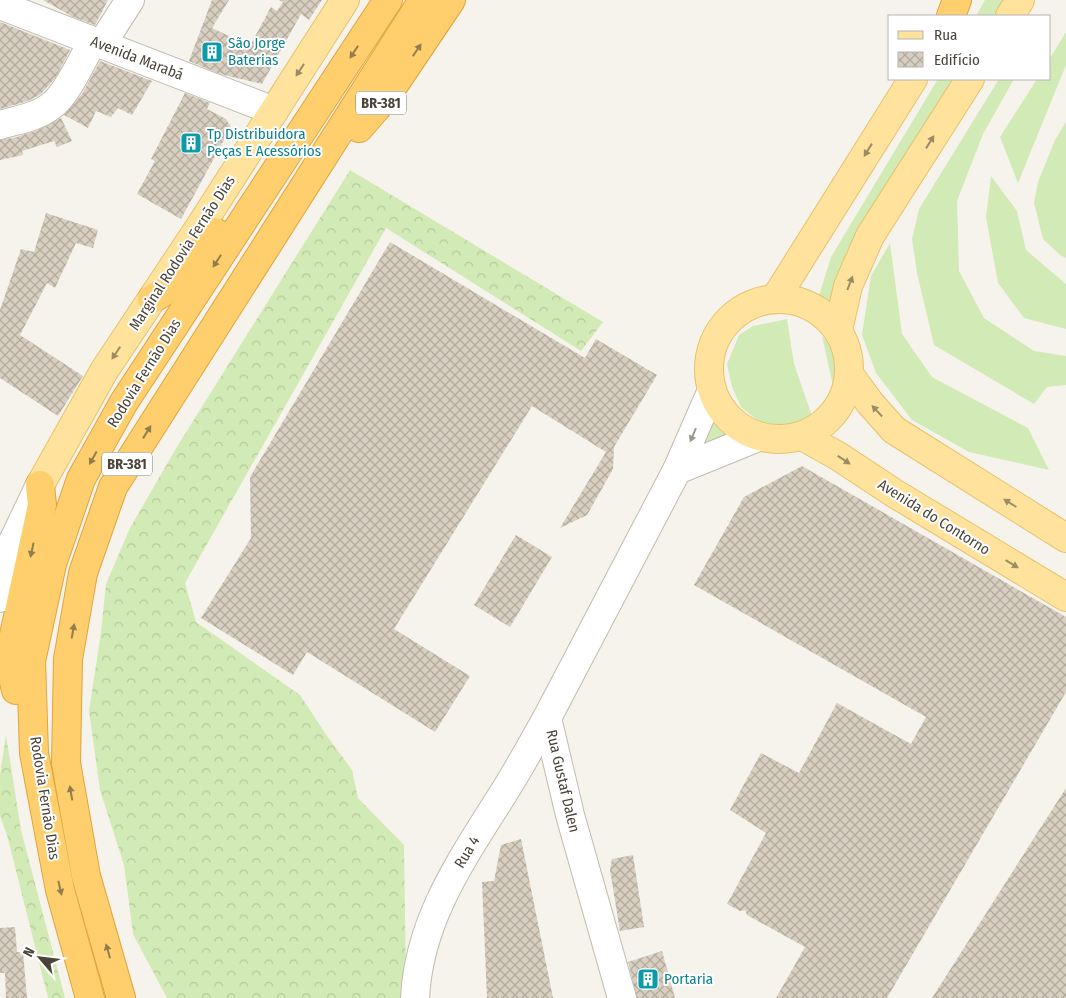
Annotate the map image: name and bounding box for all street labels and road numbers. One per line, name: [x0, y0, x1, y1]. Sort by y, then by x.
street label: Avenida Marabá: [88, 32, 186, 84]
road number: BR-381: [356, 92, 406, 115]
street label: Marginal Rodovia Fernão Dias: [125, 172, 239, 334]
street label: Rodovia Fernão Dias: [103, 315, 185, 431]
road number: BR-381: [102, 452, 152, 476]
street label: Avenida do Contorno: [875, 475, 993, 559]
street label: Rua Gustaf Dalen: [542, 728, 584, 834]
street label: Rodovia Fernão Dias: [26, 735, 64, 861]
street label: Rua 4: [450, 833, 484, 871]

